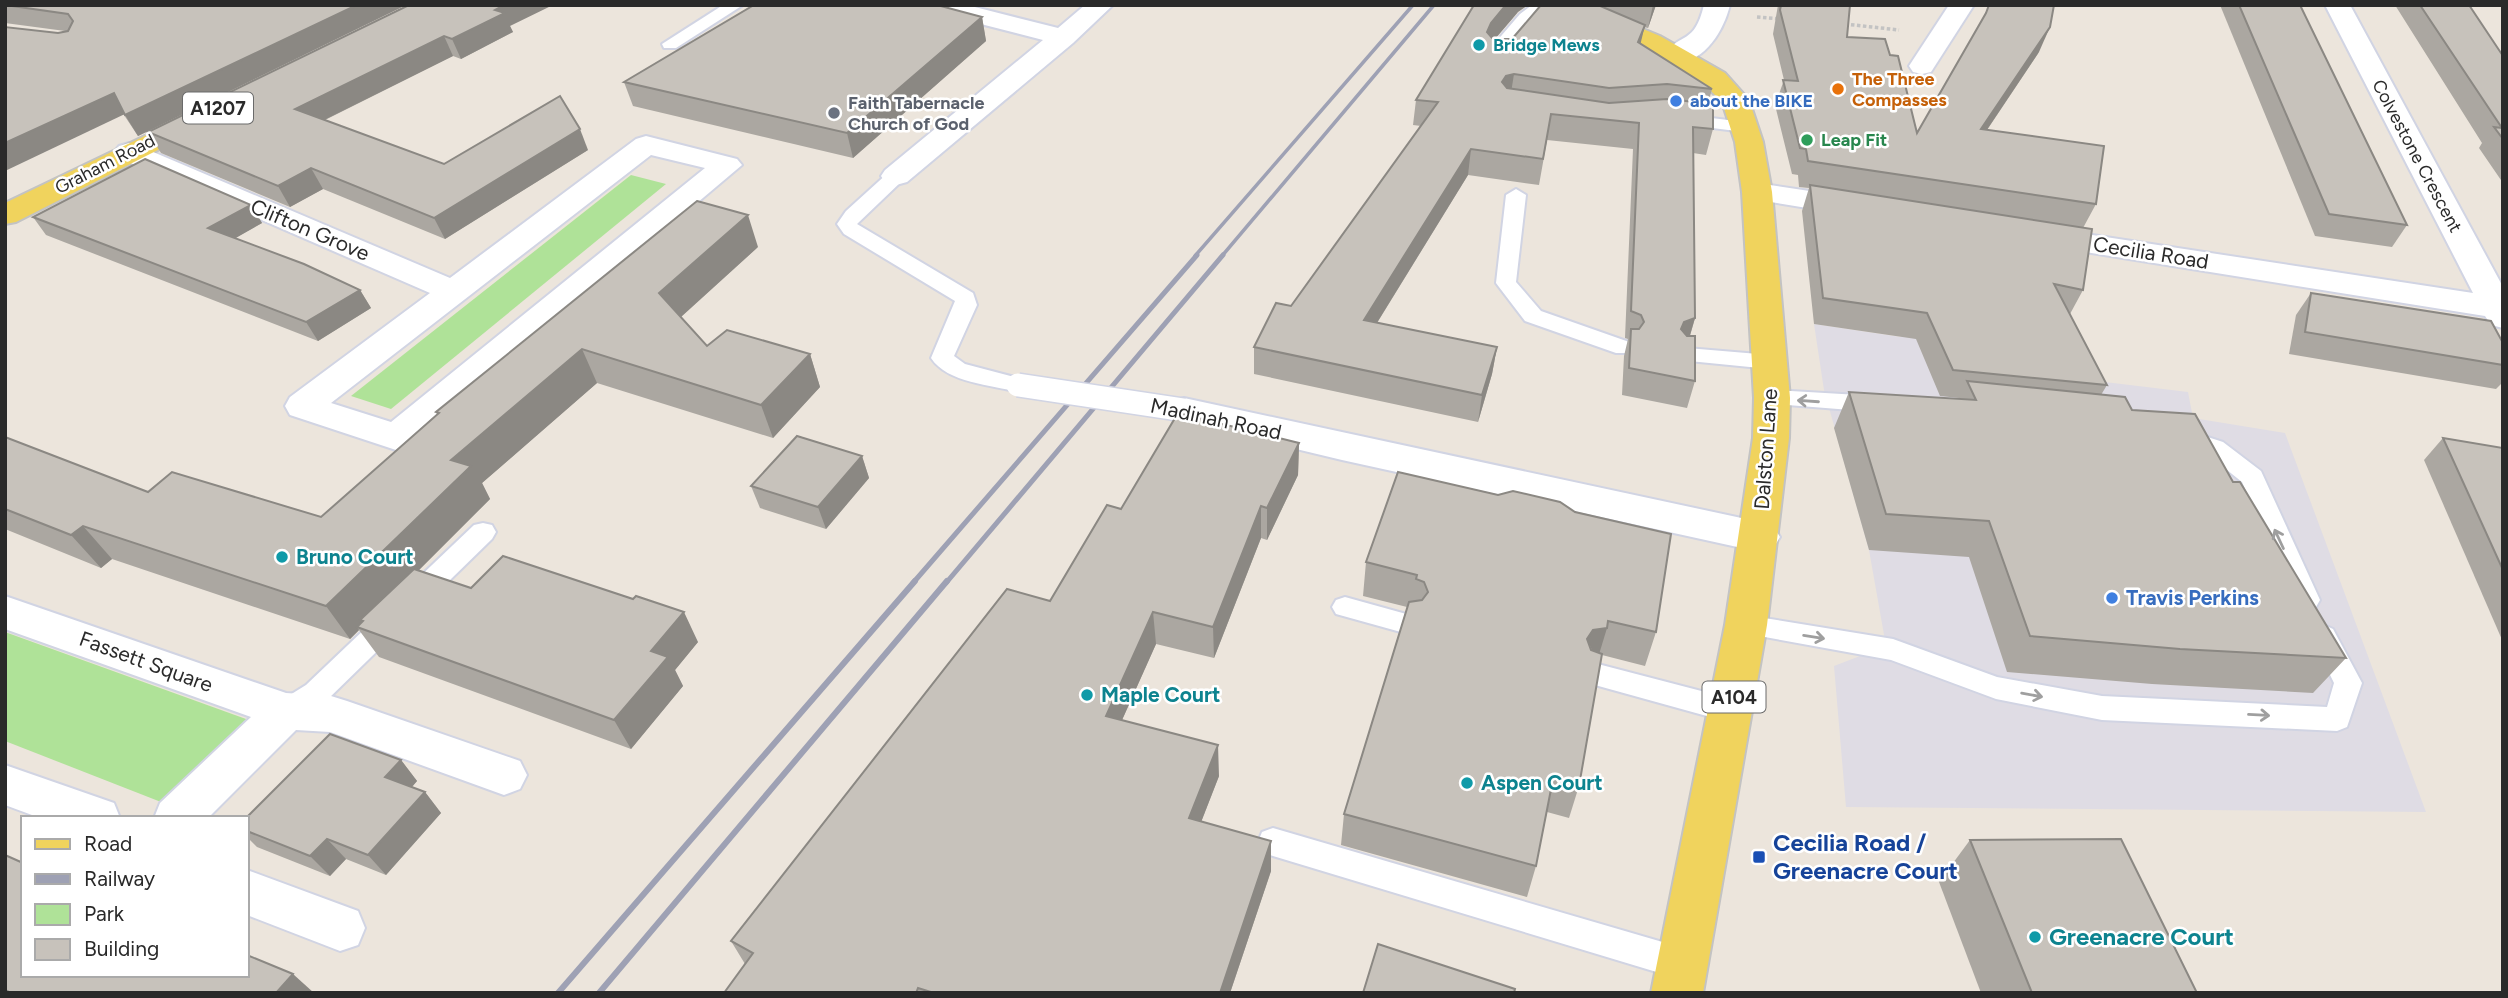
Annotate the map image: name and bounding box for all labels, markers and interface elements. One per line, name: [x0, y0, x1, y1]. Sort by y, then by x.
place label: Bridge Mews: [1493, 34, 1600, 56]
marker: Bridge Mews: [1471, 37, 1487, 53]
place label: The Three Compasses: [1852, 68, 1947, 111]
street label: Colvestone Crescent: [2367, 76, 2467, 236]
marker: The Three Compasses: [1830, 81, 1846, 97]
place label: about the BIKE: [1690, 90, 1813, 112]
road number: A1207: [183, 92, 253, 124]
place label: Faith Tabernacle Church of God: [848, 92, 984, 135]
marker: about the BIKE: [1668, 93, 1684, 109]
marker: Faith Tabernacle Church of God: [826, 105, 842, 121]
street label: Graham Road: [51, 129, 159, 199]
place label: Leap Fit: [1821, 129, 1887, 151]
marker: Leap Fit: [1799, 132, 1815, 148]
street label: Clifton Grove: [247, 193, 373, 266]
street label: Cecilia Road: [2092, 231, 2211, 274]
street label: Dalston Lane: [1749, 388, 1782, 510]
street label: Madinah Road: [1148, 392, 1284, 445]
one-way arrow: [1797, 394, 1820, 407]
one-way arrow: [2271, 529, 2285, 550]
place label: Bruno Court: [296, 544, 414, 569]
marker: Bruno Court: [274, 549, 290, 565]
place label: Travis Perkins: [2126, 585, 2259, 610]
marker: Travis Perkins: [2104, 590, 2120, 606]
street label: Fassett Square: [76, 626, 216, 697]
one-way arrow: [1802, 631, 1825, 644]
place label: Maple Court: [1101, 682, 1220, 707]
road number: A104: [1702, 682, 1766, 712]
marker: Maple Court: [1079, 687, 1095, 703]
one-way arrow: [2021, 689, 2043, 702]
one-way arrow: [2247, 709, 2270, 722]
place label: Aspen Court: [1481, 770, 1603, 795]
marker: Aspen Court: [1459, 775, 1475, 791]
legend: [21, 816, 248, 977]
place label: Cecilia Road / Greenacre Court: [1773, 828, 1958, 885]
text: Road: [84, 831, 132, 856]
marker: Cecilia Road / Greenacre Court: [1751, 849, 1767, 865]
text: Railway: [84, 866, 155, 891]
text: Park: [84, 901, 125, 926]
place label: Greenacre Court: [2049, 922, 2234, 951]
marker: Greenacre Court: [2027, 929, 2043, 945]
text: Building: [84, 936, 159, 961]

